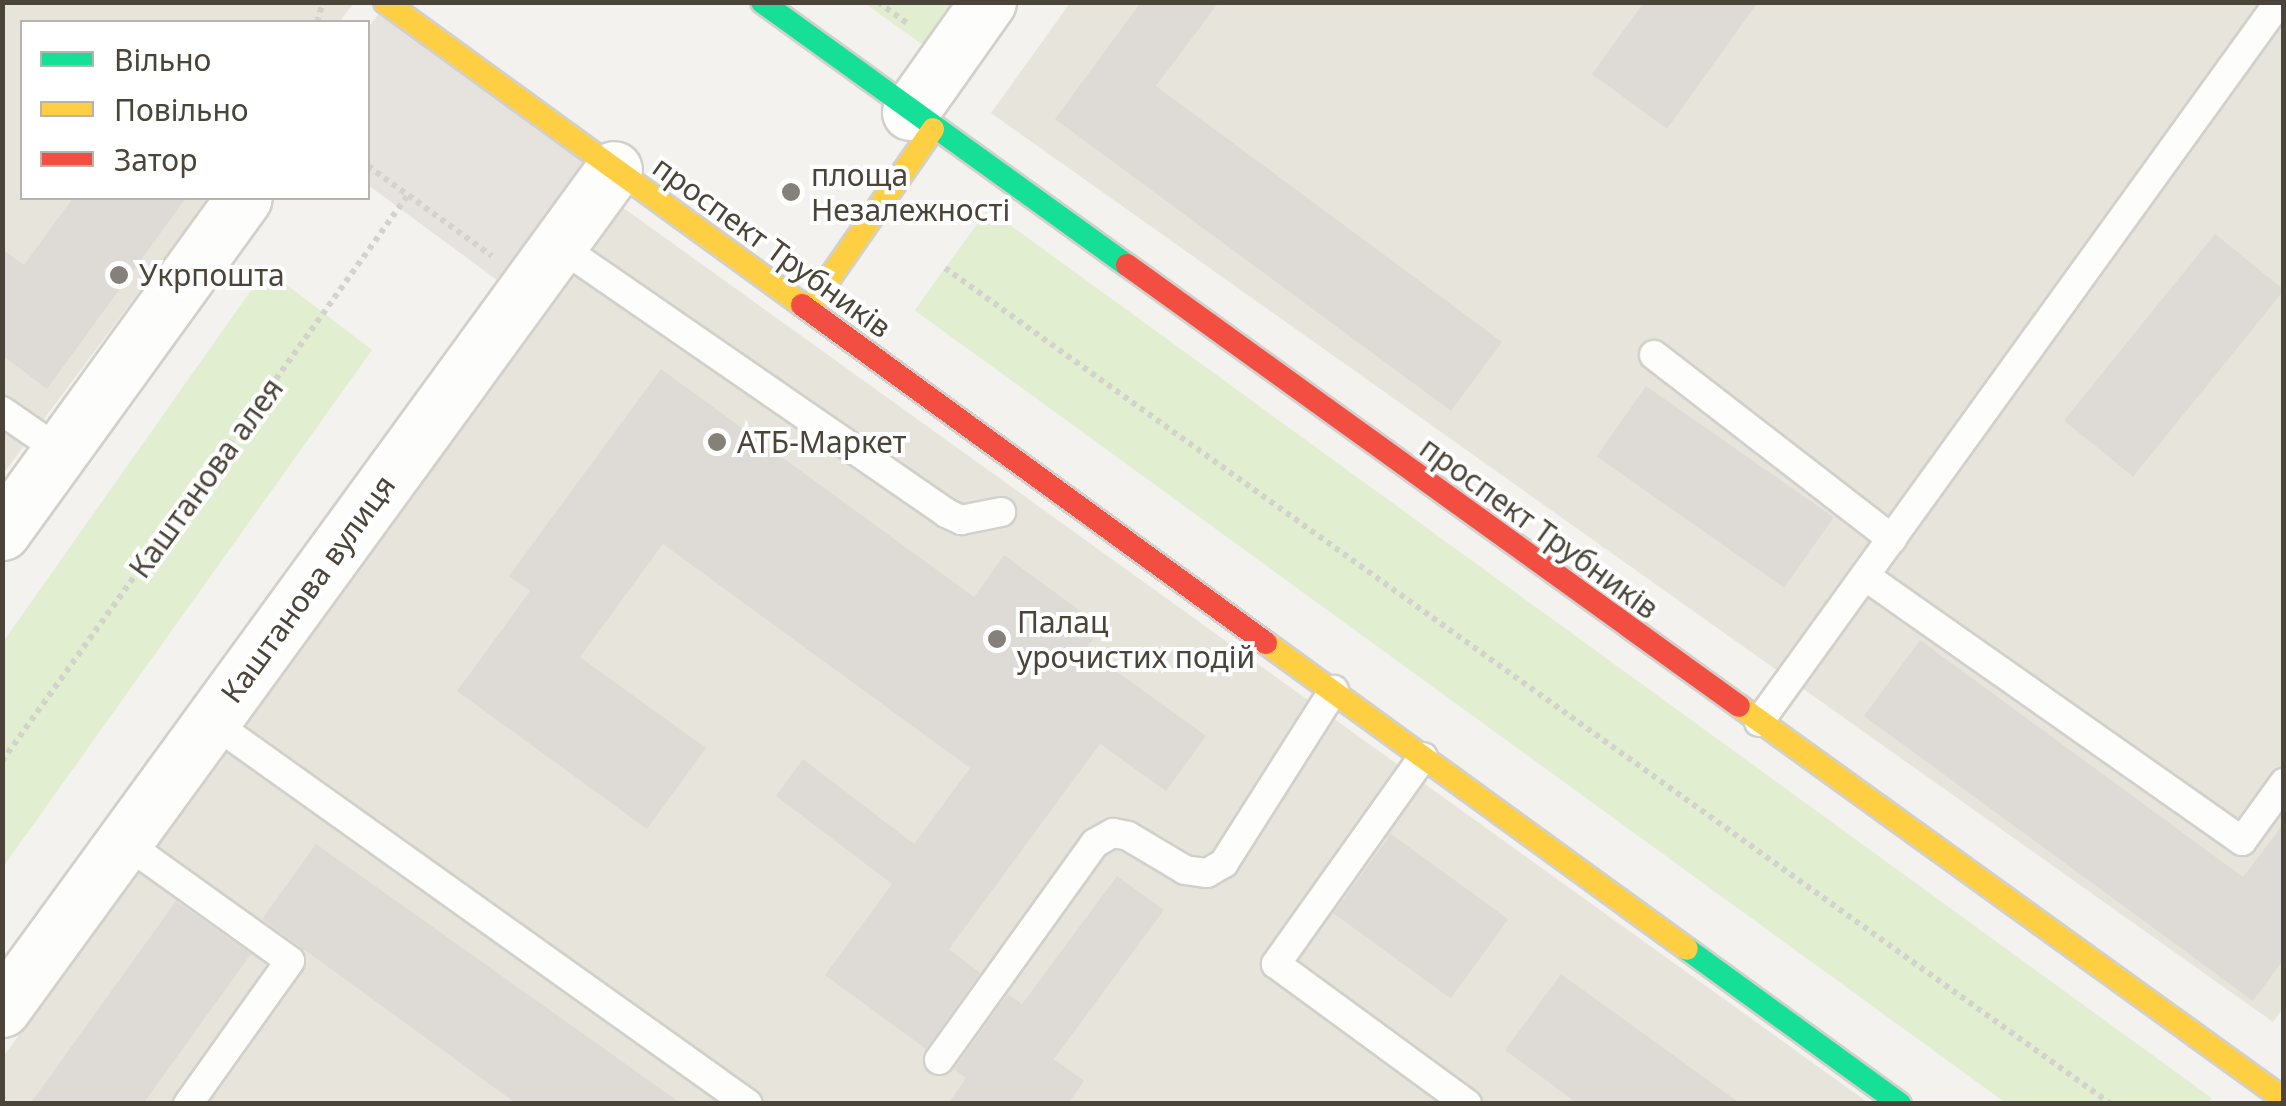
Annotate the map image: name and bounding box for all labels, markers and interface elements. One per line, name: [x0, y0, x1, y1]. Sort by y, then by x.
legend: [20, 20, 370, 200]
text: Вільно: [114, 39, 211, 80]
text: Повільно: [114, 89, 249, 130]
text: Затор: [114, 139, 197, 180]
street label: проспект Трубників: [646, 149, 898, 345]
place label: площа Незалежності: [811, 157, 1010, 228]
marker: площа Незалежності: [780, 181, 802, 203]
place label: Укрпошта: [139, 257, 285, 293]
marker: Укрпошта: [108, 264, 130, 286]
street label: Каштанова алея: [121, 371, 291, 585]
place label: АТБ-Маркет: [737, 424, 906, 460]
street label: проспект Трубників: [1413, 430, 1665, 626]
marker: АТБ-Маркет: [706, 431, 728, 453]
street label: Каштанова вулиця: [213, 468, 403, 710]
place label: Палац урочистих подій: [1017, 604, 1255, 674]
marker: Палац урочистих подій: [986, 628, 1008, 650]

